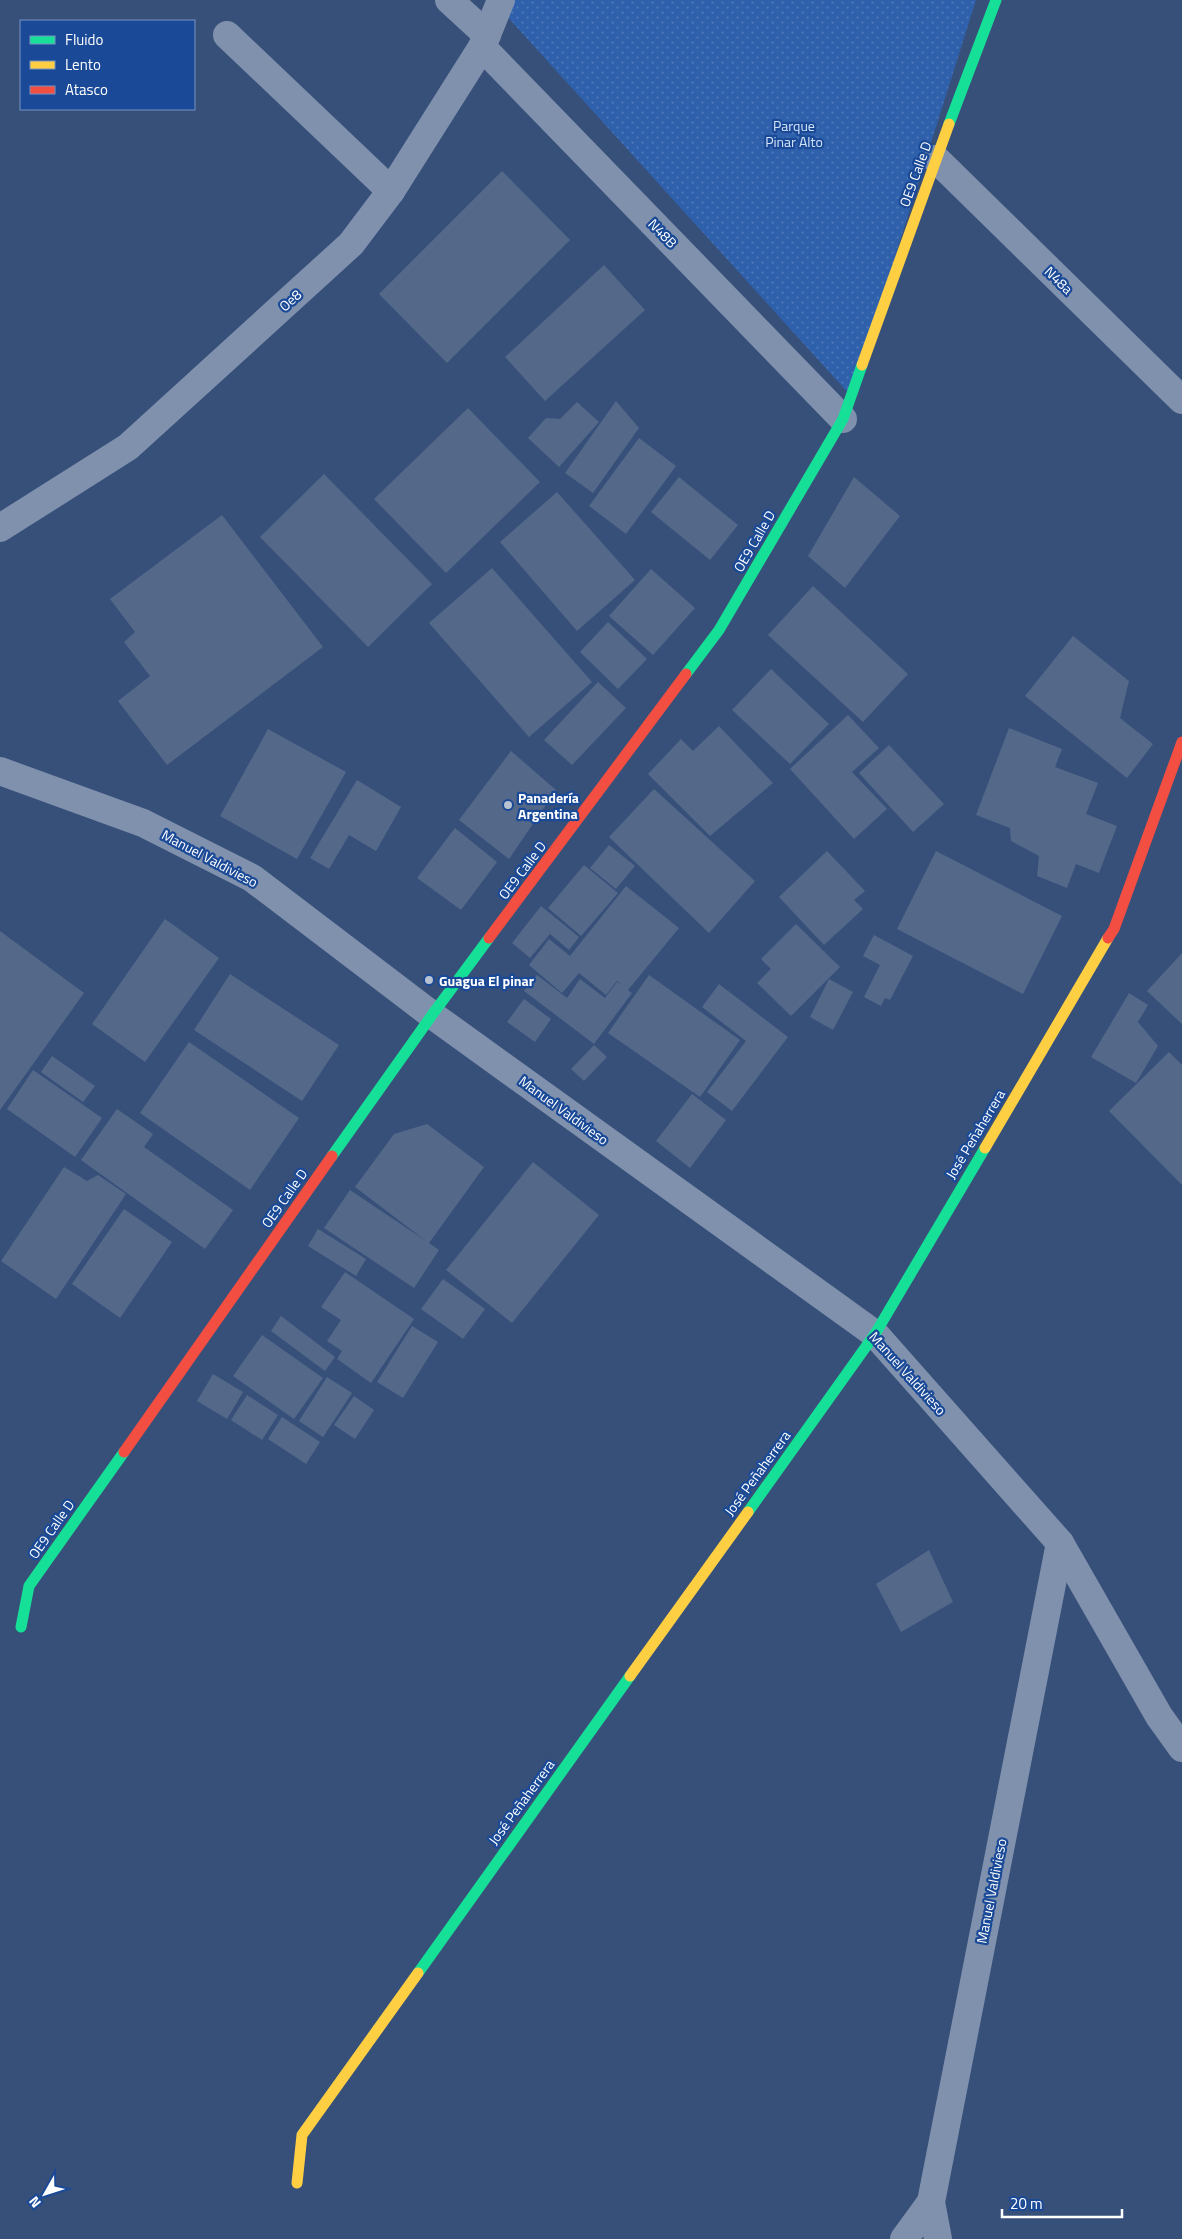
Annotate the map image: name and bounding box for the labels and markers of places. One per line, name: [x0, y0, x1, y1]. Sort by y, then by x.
place label: Panadería Argentina: [518, 787, 579, 824]
marker: Panadería Argentina: [502, 799, 514, 811]
place label: Guagua El pinar: [439, 970, 534, 991]
marker: Guagua El pinar: [423, 974, 435, 986]

